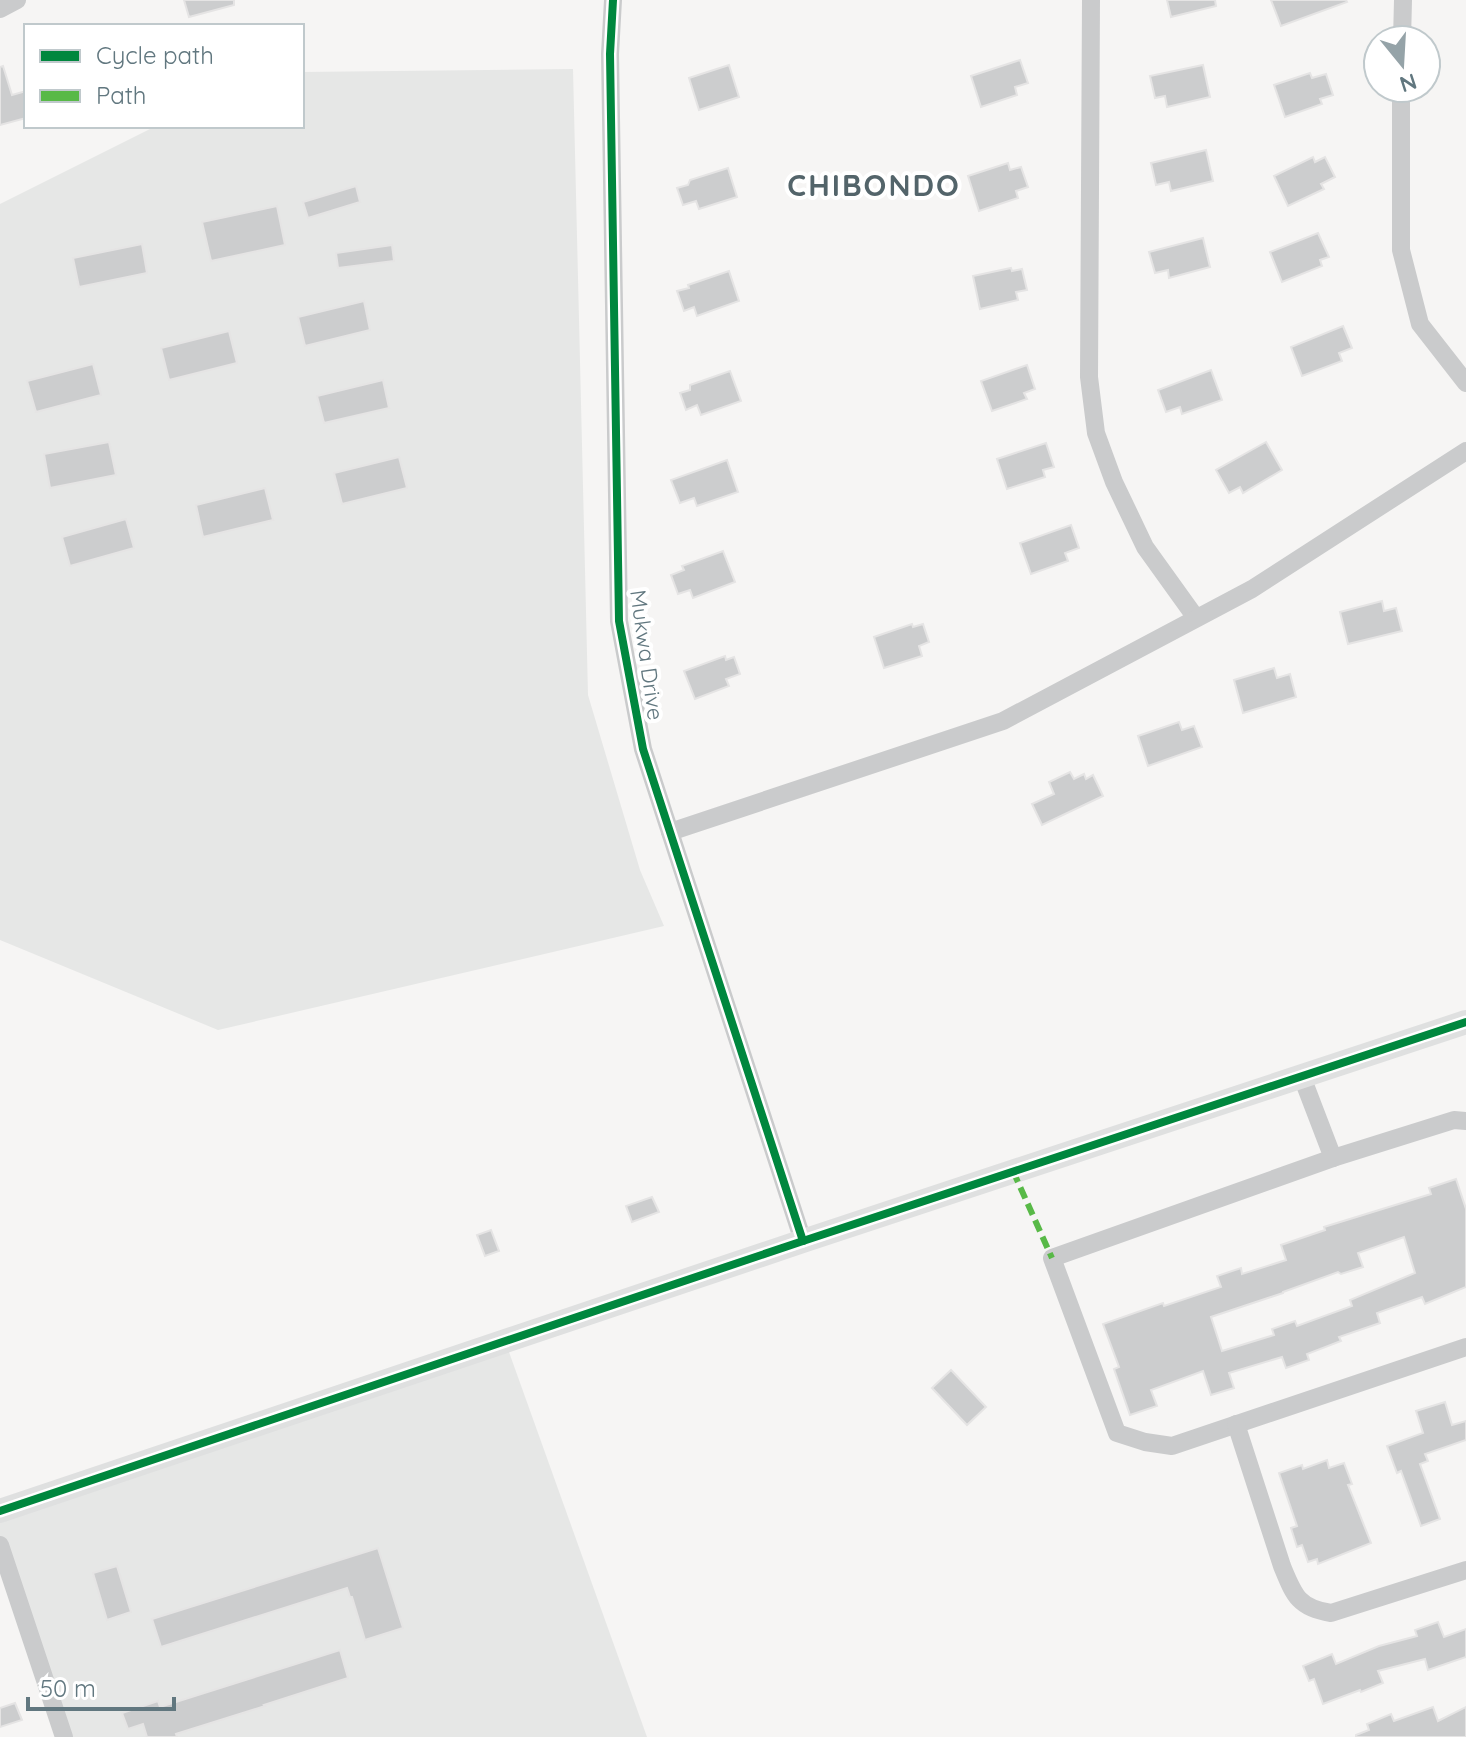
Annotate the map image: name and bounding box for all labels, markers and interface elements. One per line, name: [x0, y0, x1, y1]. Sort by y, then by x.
legend: [24, 24, 304, 128]
north arrow: [1362, 24, 1442, 104]
text: Cycle path: [96, 40, 214, 70]
text: N: [1396, 67, 1420, 99]
text: Path: [96, 80, 147, 110]
district label: CHIBONDO: [787, 166, 961, 204]
street label: Mukwa Drive: [624, 588, 670, 722]
scale bar: [28, 1661, 174, 1711]
text: 50 m: [40, 1673, 96, 1703]

